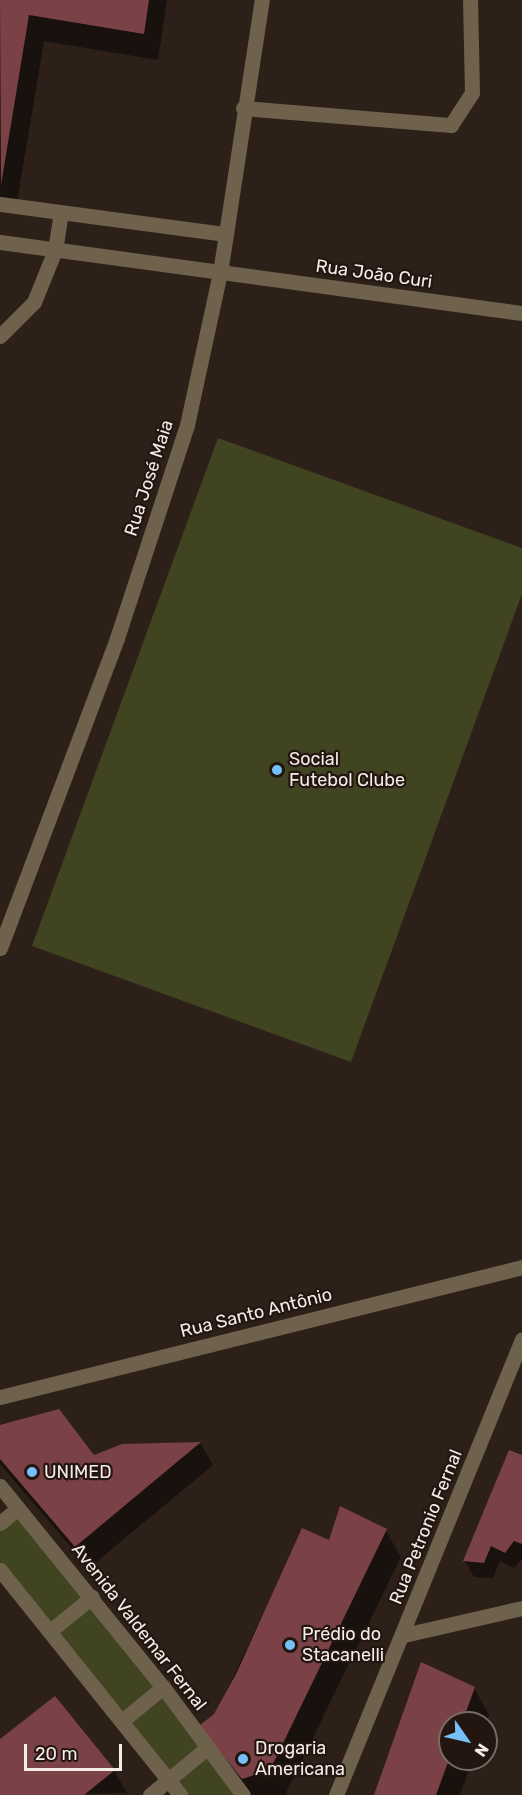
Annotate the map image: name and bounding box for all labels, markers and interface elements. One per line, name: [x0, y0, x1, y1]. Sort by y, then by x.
street label: Rua João Curi: [314, 255, 434, 293]
street label: Rua José Maia: [120, 417, 178, 539]
place label: Social Futebol Clube: [289, 749, 405, 792]
marker: Social Futebol Clube: [270, 763, 284, 777]
street label: Rua Santo Antônio: [177, 1284, 335, 1342]
street label: Rua Petronio Fernal: [385, 1447, 467, 1607]
place label: UNIMED: [44, 1461, 112, 1483]
marker: UNIMED: [25, 1465, 39, 1479]
street label: Avenida Valdemar Fernal: [67, 1539, 211, 1715]
place label: Prédio do Stacanelli: [302, 1624, 384, 1666]
marker: Prédio do Stacanelli: [283, 1638, 297, 1652]
north arrow: [438, 1711, 498, 1771]
scale bar: [27, 1732, 124, 1770]
place label: Drogaria Americana: [255, 1738, 345, 1780]
text: N: [471, 1740, 493, 1760]
text: 20 m: [35, 1743, 77, 1765]
marker: Drogaria Americana: [236, 1752, 250, 1766]

